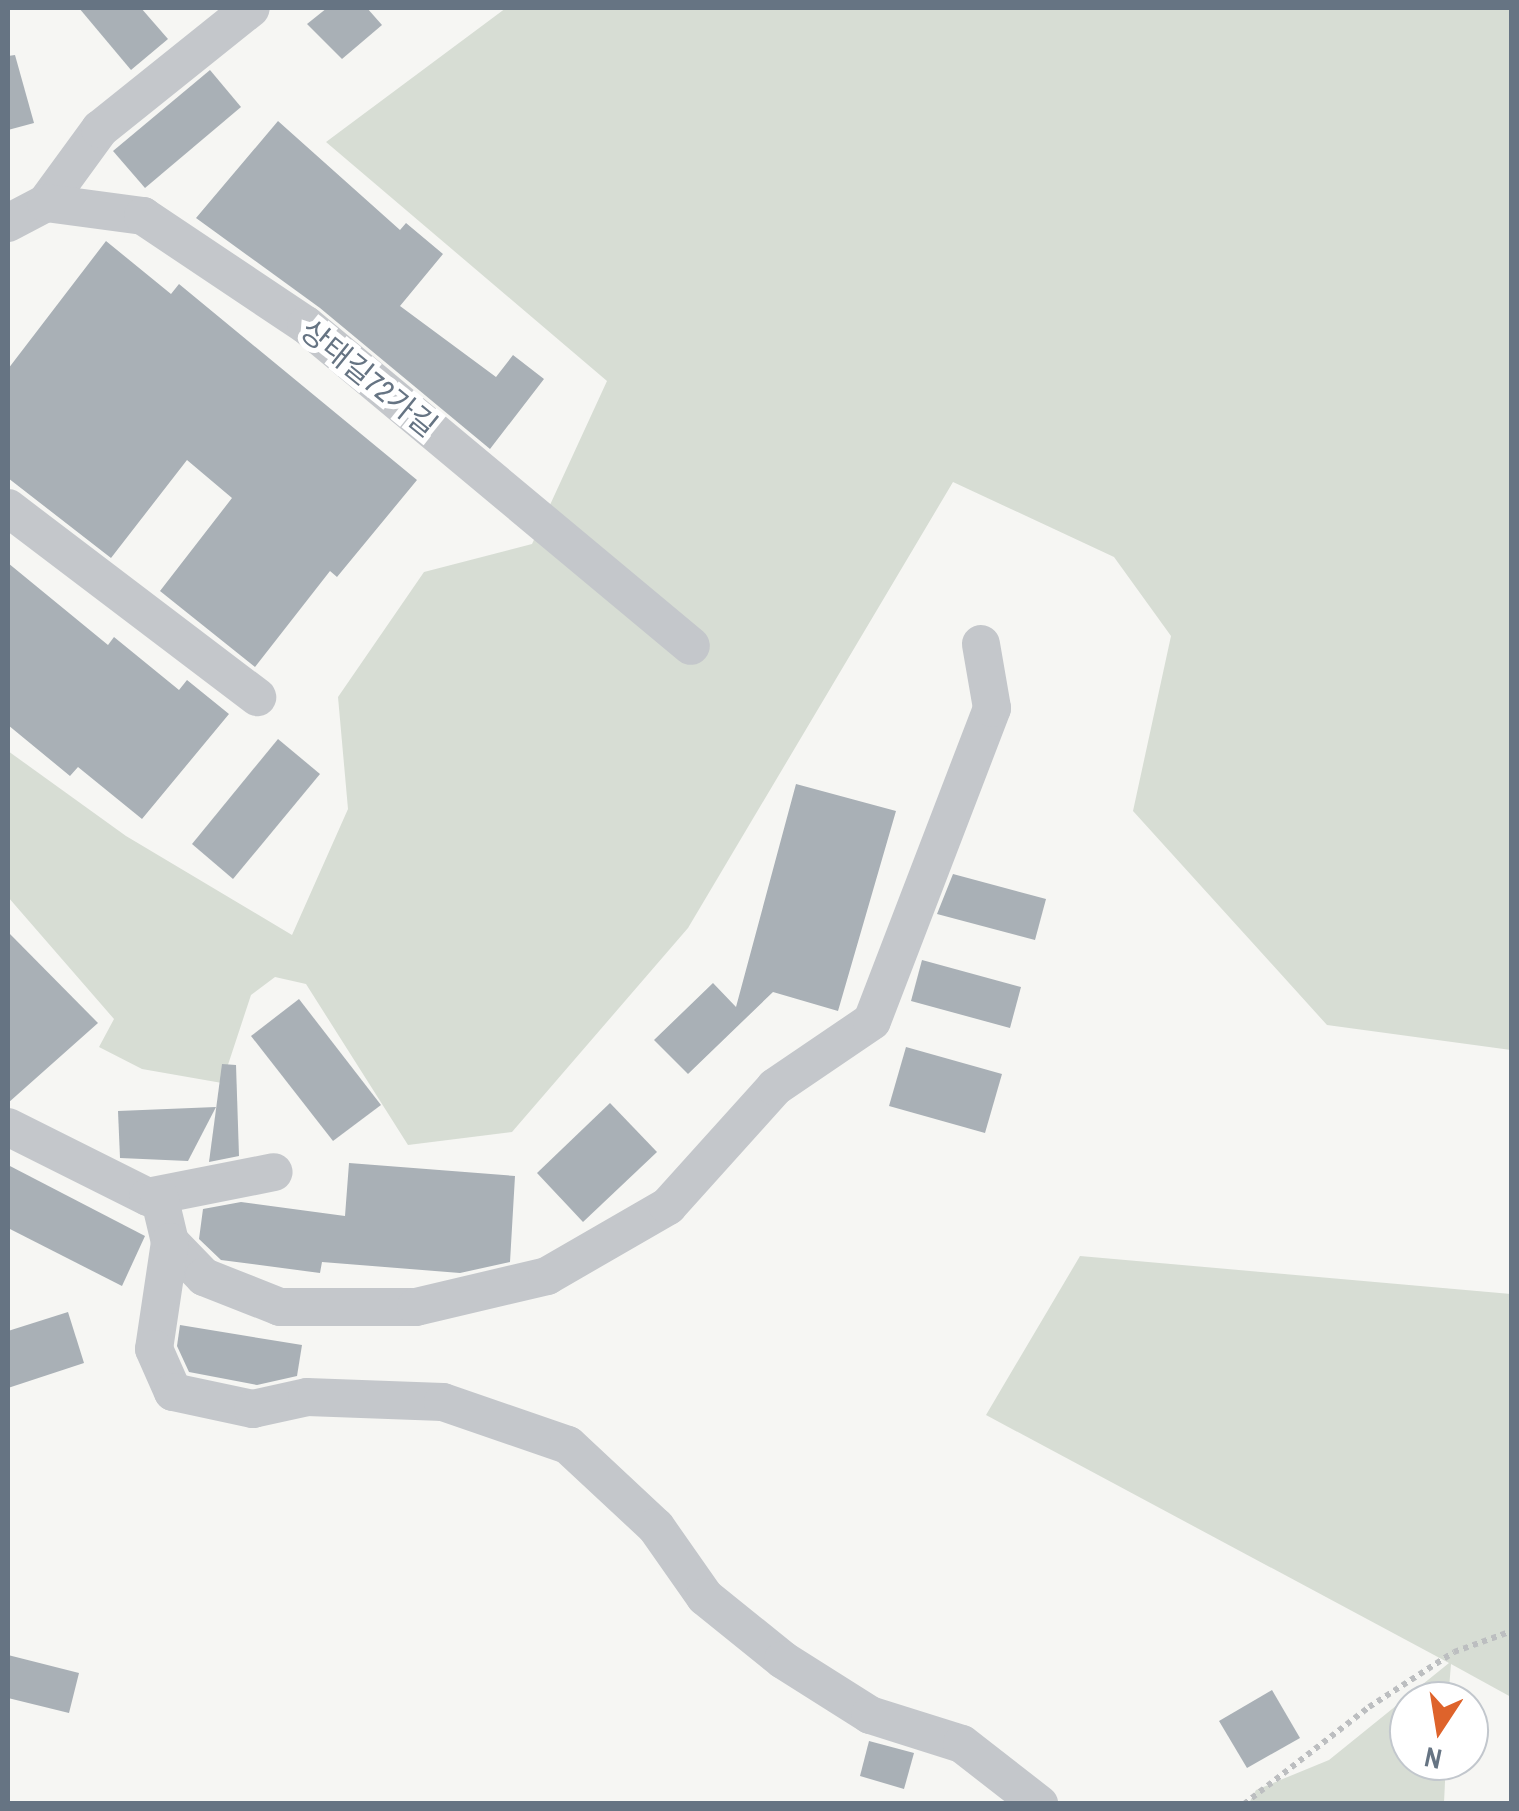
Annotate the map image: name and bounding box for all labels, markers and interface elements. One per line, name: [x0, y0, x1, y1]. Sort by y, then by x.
street label: 상태길72가길: [293, 312, 445, 444]
north arrow: [1389, 1681, 1489, 1781]
text: N: [1421, 1738, 1445, 1779]

